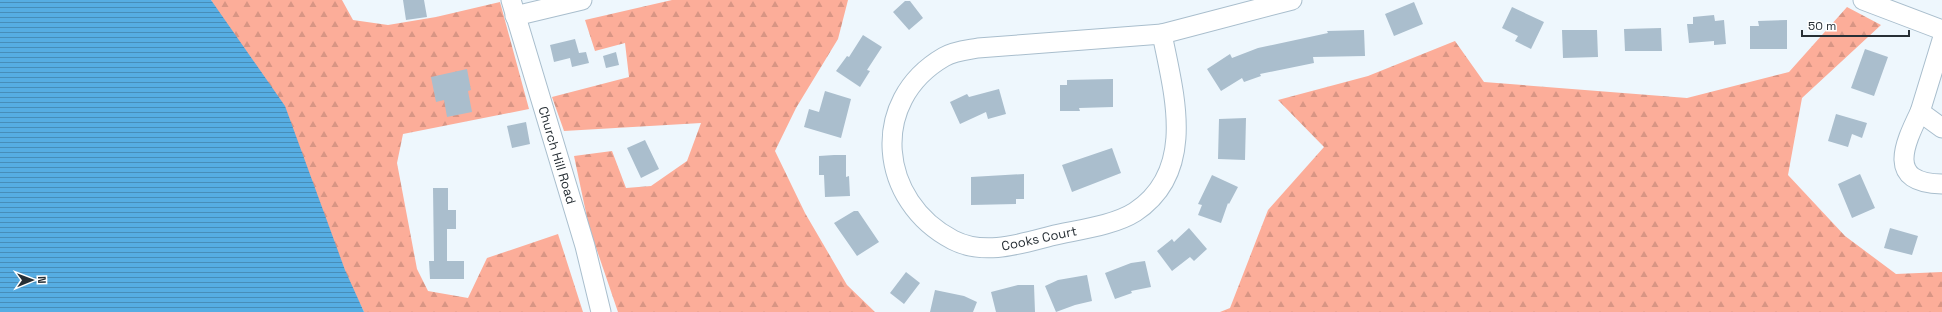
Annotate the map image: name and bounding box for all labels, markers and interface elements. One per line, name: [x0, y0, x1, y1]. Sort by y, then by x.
scale bar: [1802, 12, 1909, 38]
text: 50 m: [1808, 18, 1836, 34]
street label: Church Hill Road: [534, 104, 580, 206]
street label: Cooks Court: [1000, 222, 1078, 255]
north arrow: [12, 260, 52, 300]
text: N: [35, 276, 49, 284]

